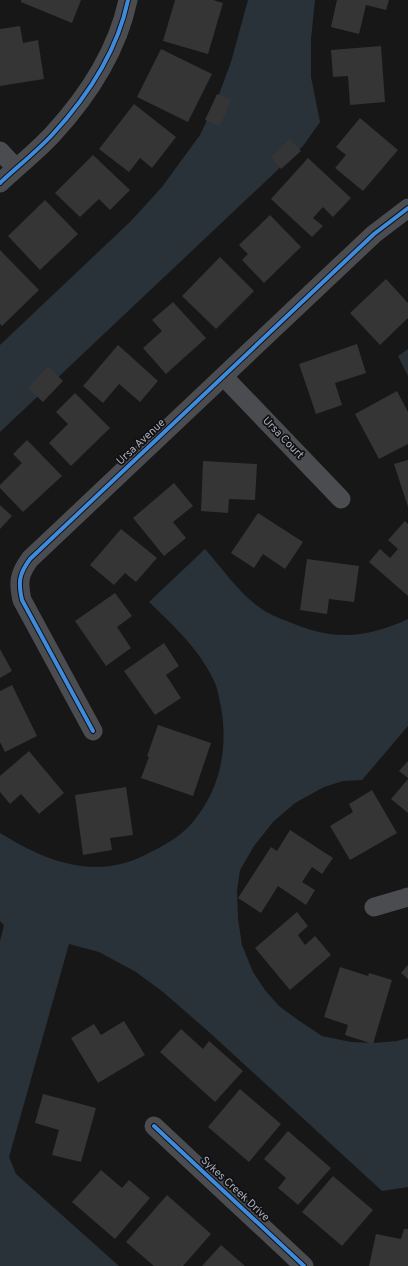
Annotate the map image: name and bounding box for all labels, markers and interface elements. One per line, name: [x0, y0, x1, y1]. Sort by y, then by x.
street label: Ursa Court: [259, 414, 307, 462]
street label: Ursa Avenue: [114, 416, 168, 468]
street label: Sykes Creek Drive: [198, 1154, 272, 1224]

